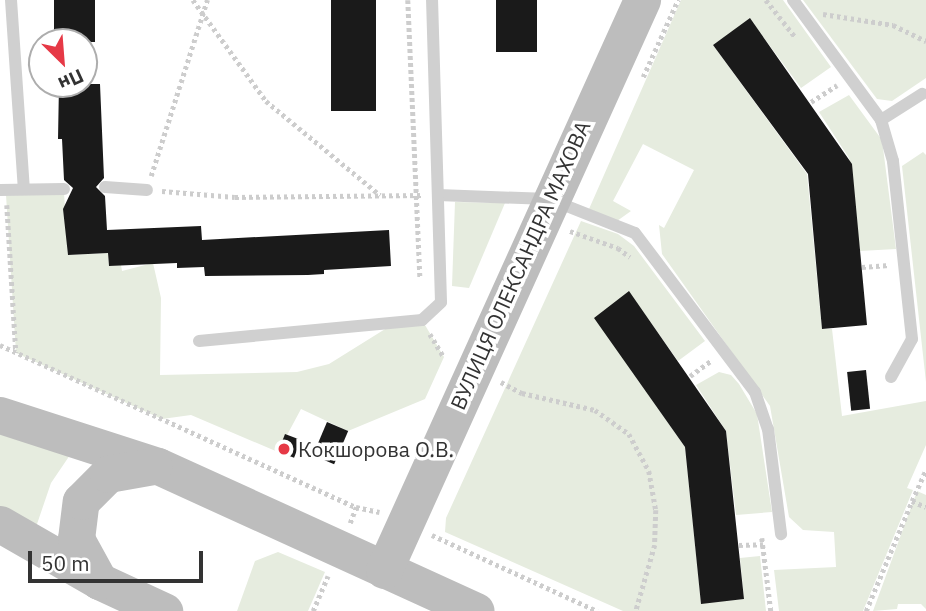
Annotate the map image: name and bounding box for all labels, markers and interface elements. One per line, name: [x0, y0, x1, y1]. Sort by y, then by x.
north arrow: [28, 28, 98, 98]
text: Пн: [55, 64, 87, 96]
street label: ВУЛИЦЯ ОЛЕКСАНДРА МАХОВА: [445, 117, 595, 413]
place label: Кокшорова О.В.: [298, 436, 454, 462]
marker: Кокшорова О.В.: [276, 441, 292, 457]
scale bar: [32, 538, 206, 582]
text: 50 m: [41, 549, 90, 577]

